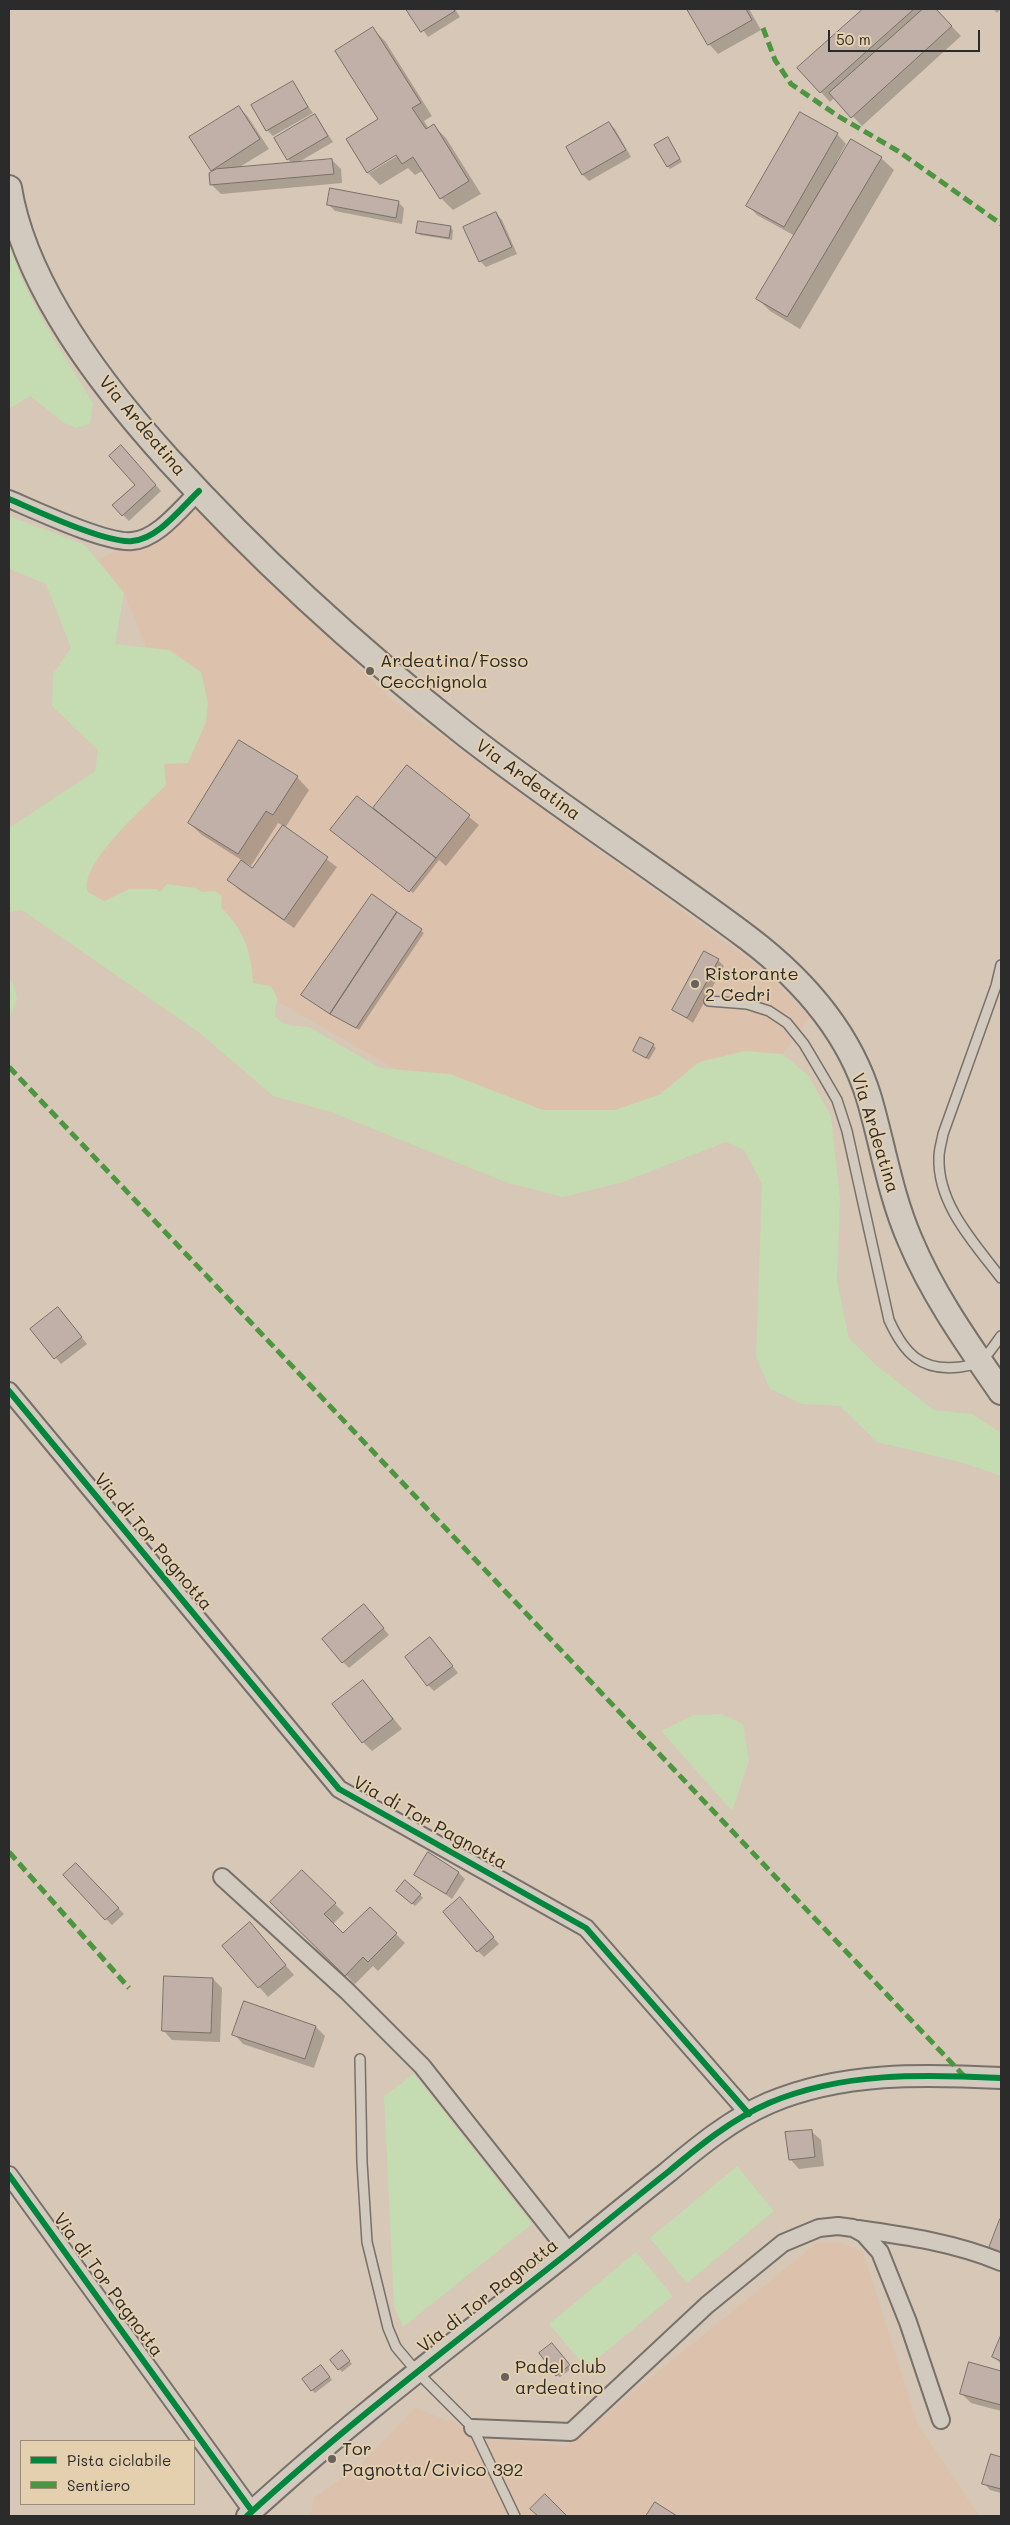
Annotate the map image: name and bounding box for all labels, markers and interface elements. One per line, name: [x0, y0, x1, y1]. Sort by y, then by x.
scale bar: [830, 20, 982, 52]
text: 50 m: [836, 29, 871, 49]
street label: Via Ardeatina: [94, 372, 190, 480]
place label: Ardeatina/Fosso Cecchignola: [380, 650, 528, 692]
marker: Ardeatina/Fosso Cecchignola: [364, 665, 376, 677]
street label: Via Ardeatina: [472, 735, 584, 825]
place label: Ristorante 2 Cedri: [705, 963, 799, 1006]
marker: Ristorante 2 Cedri: [689, 978, 701, 990]
street label: Via Ardeatina: [847, 1071, 903, 1195]
street label: Via di Tor Pagnotta: [89, 1469, 217, 1615]
street label: Via di Tor Pagnotta: [349, 1772, 511, 1874]
street label: Via di Tor Pagnotta: [49, 2209, 167, 2361]
street label: Via di Tor Pagnotta: [413, 2234, 563, 2358]
place label: Padel club ardeatino: [515, 2356, 606, 2398]
marker: Padel club ardeatino: [499, 2371, 511, 2383]
place label: Tor Pagnotta/Civico 392: [342, 2438, 523, 2480]
legend: [20, 2440, 195, 2505]
text: Pista ciclabile: [67, 2450, 171, 2470]
marker: Tor Pagnotta/Civico 392: [326, 2453, 338, 2465]
text: Sentiero: [67, 2475, 130, 2495]

